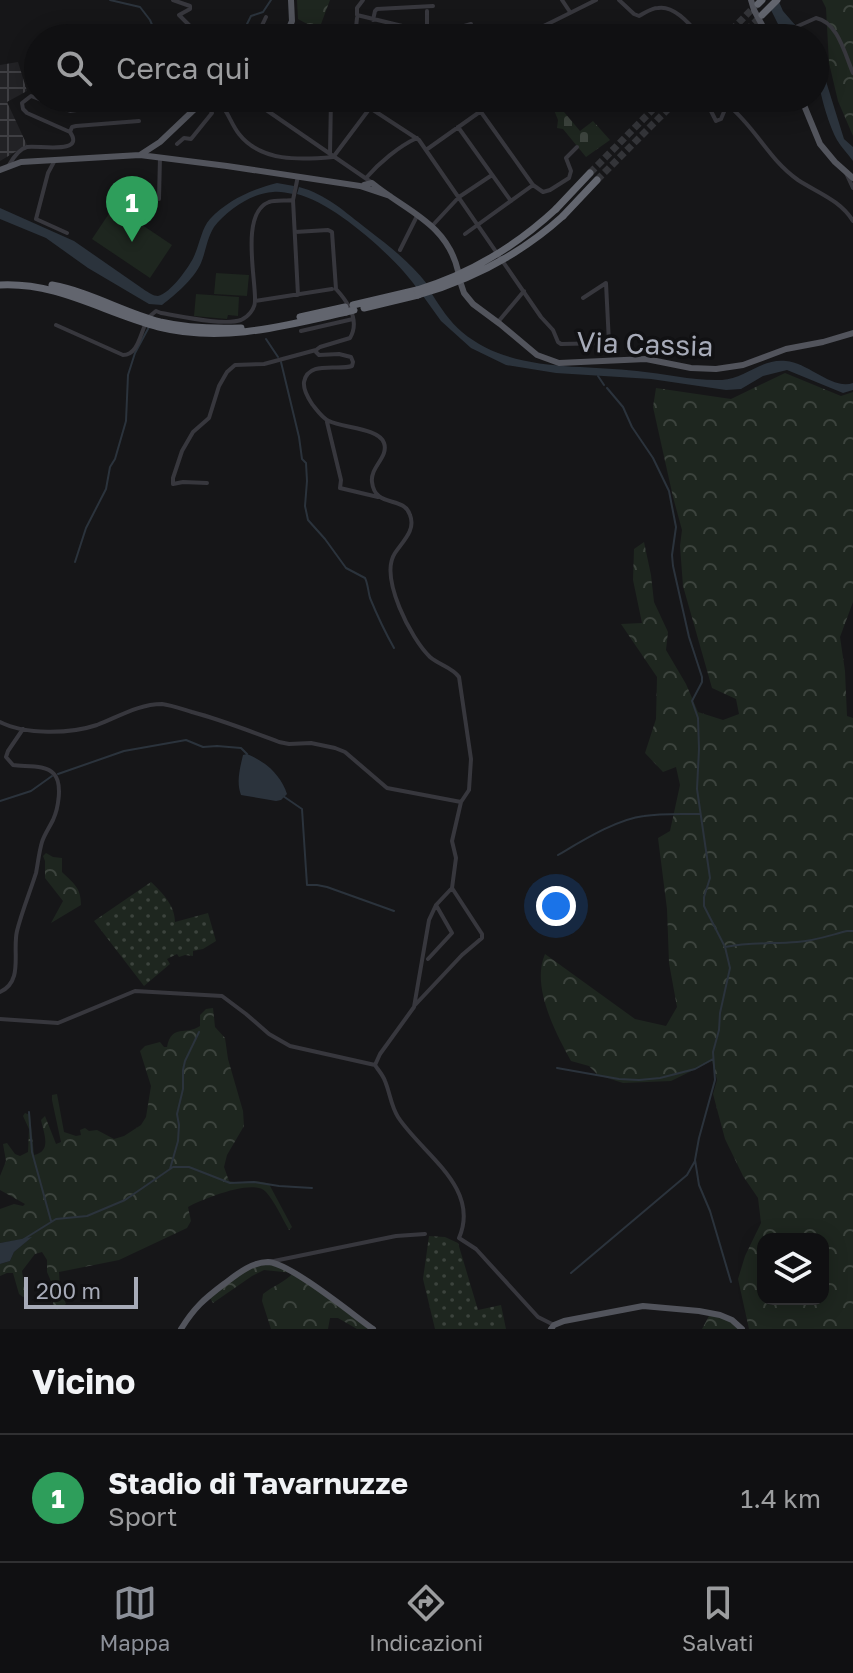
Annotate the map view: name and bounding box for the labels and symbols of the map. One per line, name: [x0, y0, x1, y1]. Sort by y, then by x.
pin: 1: [106, 176, 158, 242]
street label: Via Cassia: [576, 325, 714, 362]
your location: [536, 886, 576, 926]
scale bar: [24, 1273, 138, 1309]

